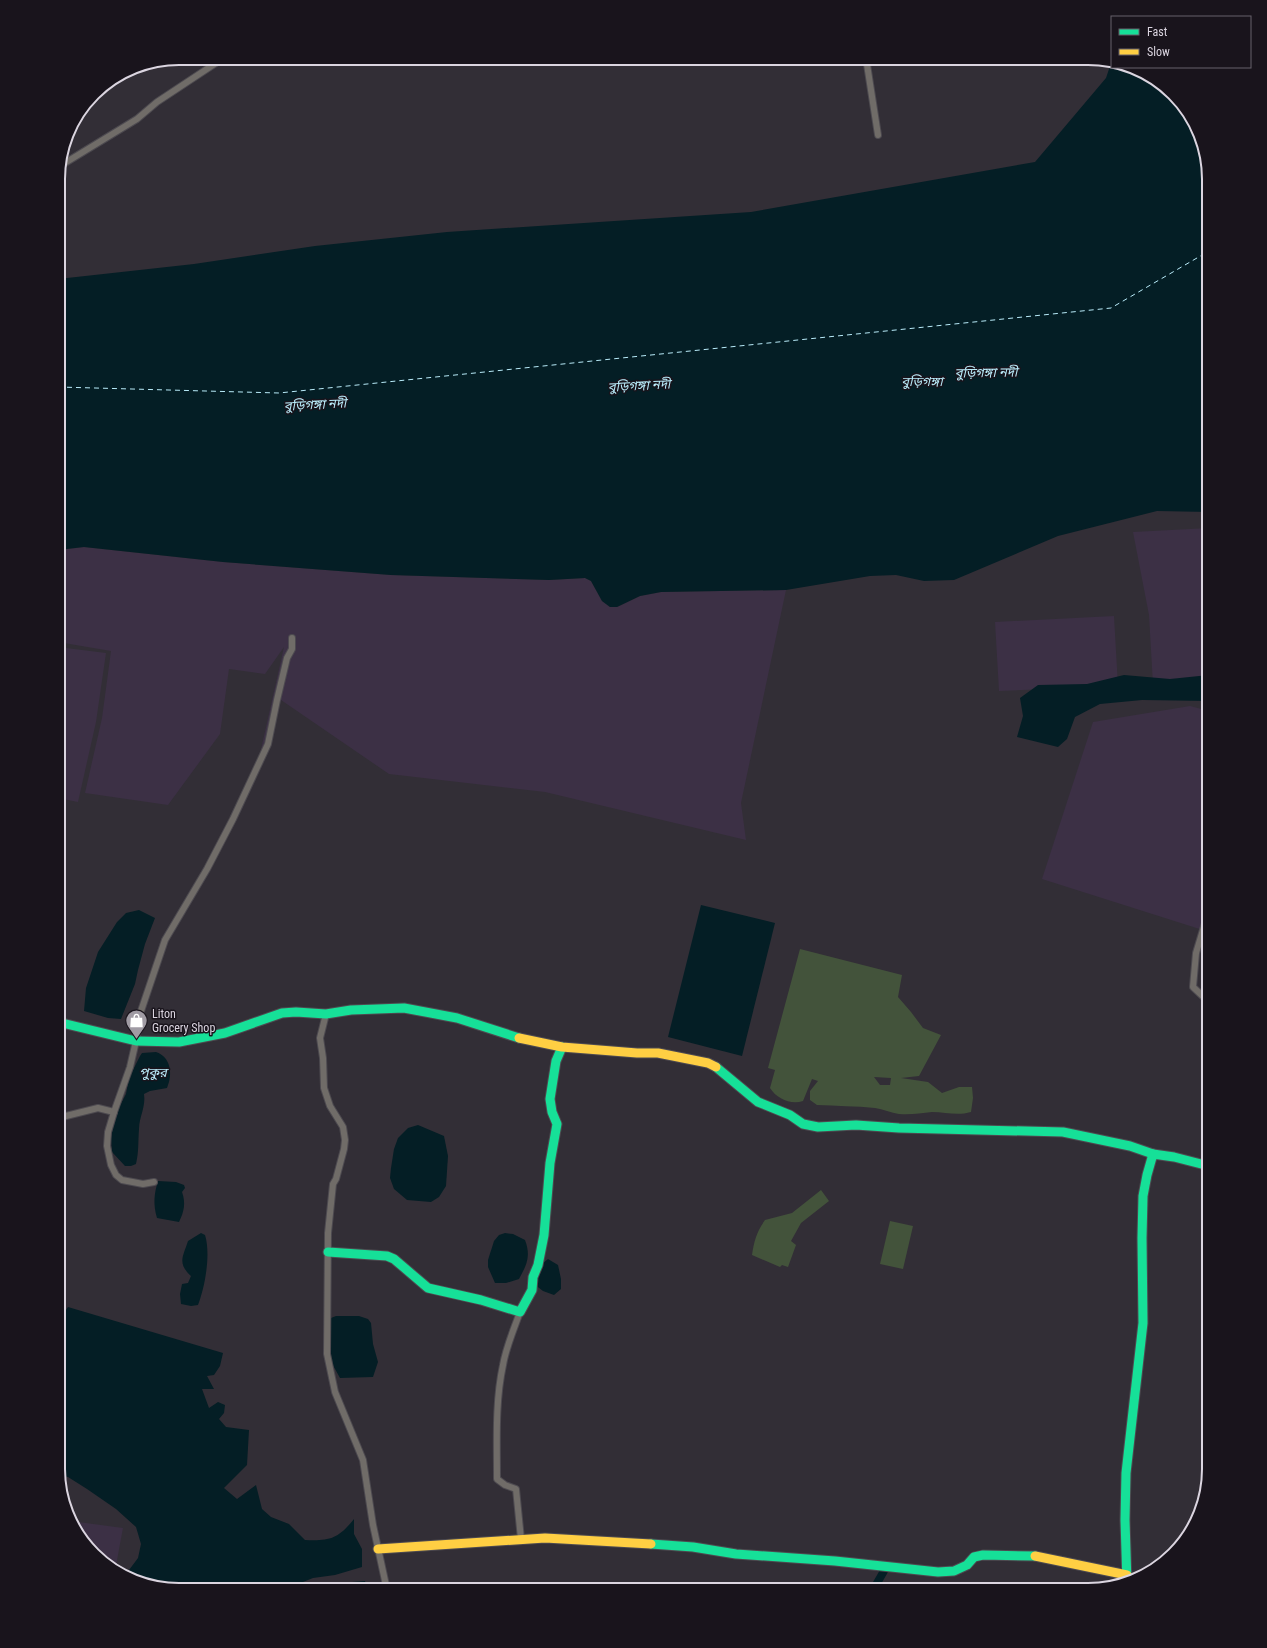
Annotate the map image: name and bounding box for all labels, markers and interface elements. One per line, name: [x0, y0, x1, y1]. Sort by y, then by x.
legend: [1111, 16, 1251, 68]
text: Fast: [1147, 25, 1168, 39]
text: Slow: [1147, 45, 1170, 59]
water label: বুড়িগঙ্গা নদী: [955, 364, 1020, 381]
water label: বুড়িগঙ্গা: [901, 374, 945, 389]
water label: বুড়িগঙ্গা নদী: [607, 376, 673, 395]
water label: বুড়িগঙ্গা নদী: [283, 395, 349, 414]
place label: Liton Grocery Shop: [152, 1007, 215, 1035]
shop icon: Liton Grocery Shop: [124, 1008, 150, 1041]
water label: পুকুর: [139, 1065, 169, 1080]

